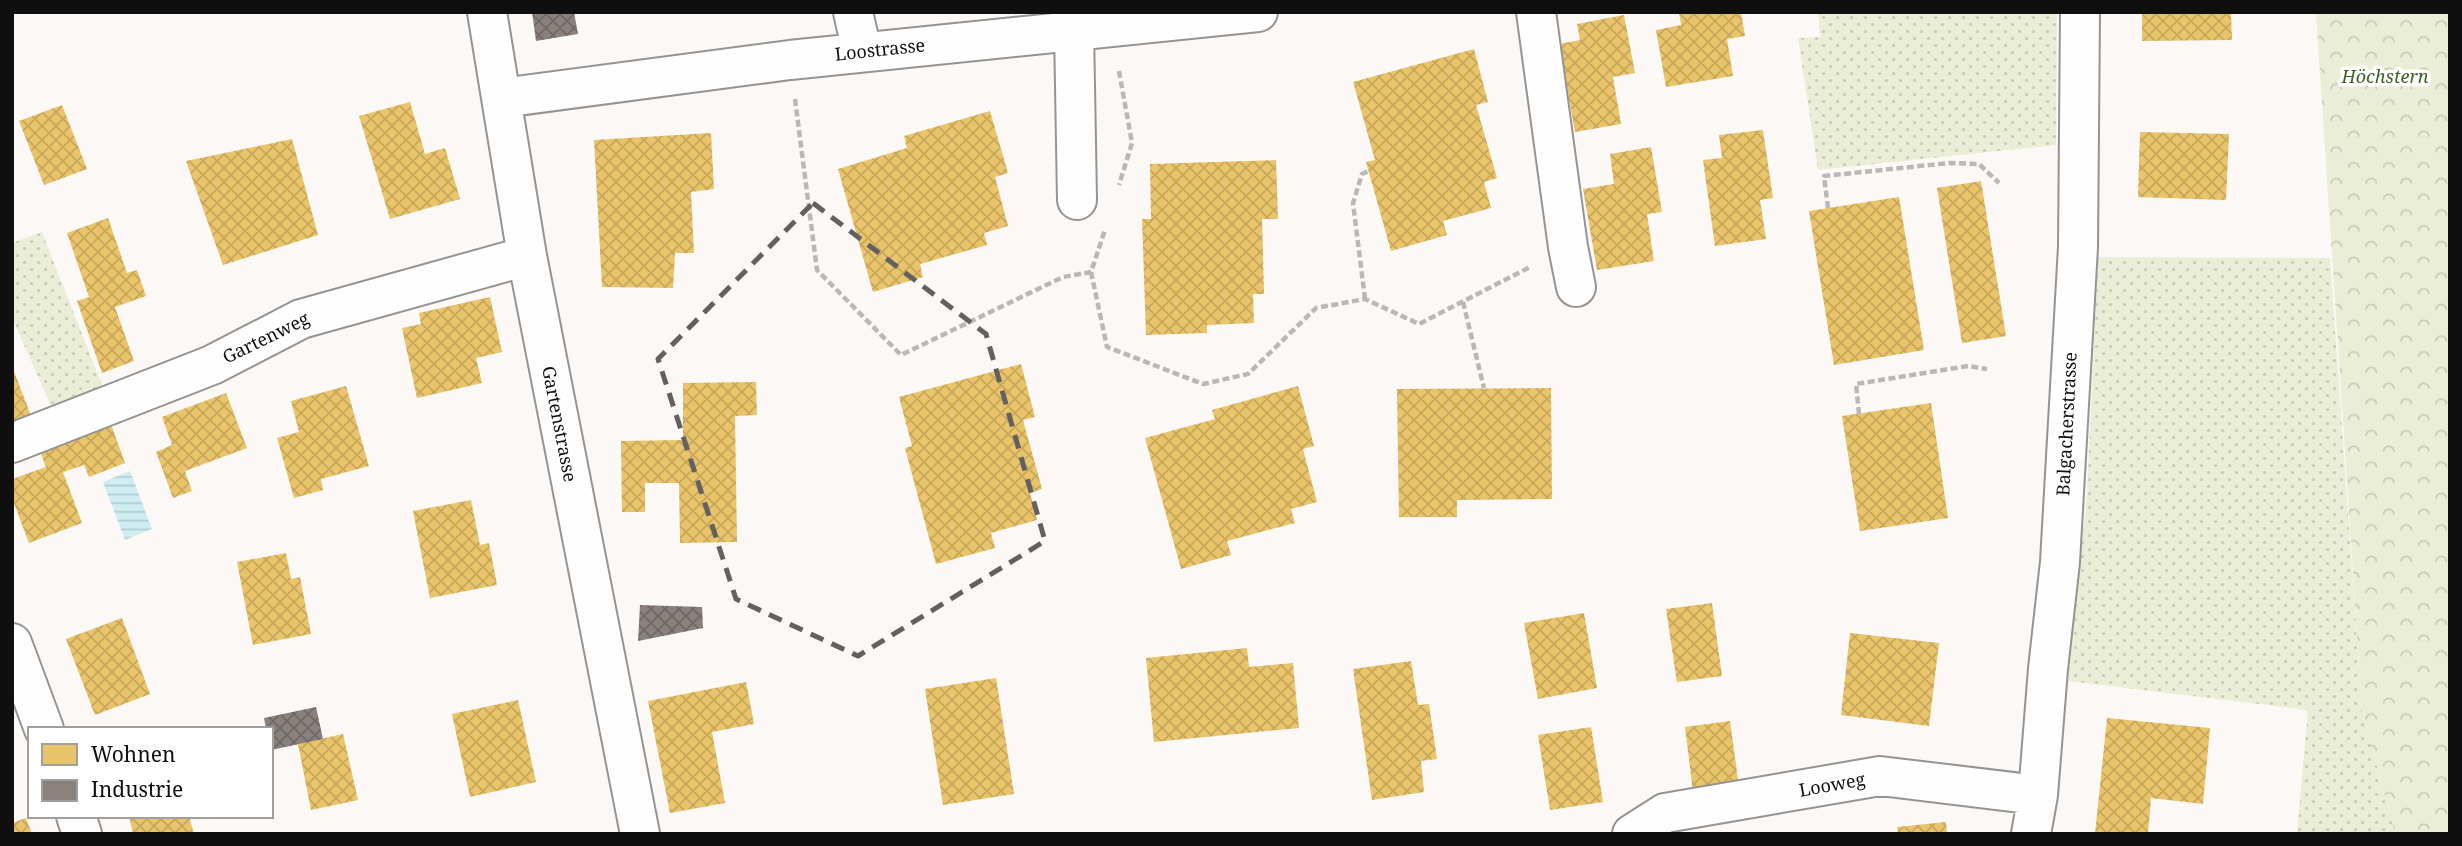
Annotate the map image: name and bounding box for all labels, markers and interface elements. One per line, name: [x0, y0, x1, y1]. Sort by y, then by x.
street label: Loostrasse: [834, 32, 926, 66]
park label: Höchstern: [2340, 64, 2429, 88]
street label: Gartenweg: [218, 306, 313, 368]
street label: Balgacherstrasse: [2050, 351, 2082, 497]
street label: Gartenstrasse: [537, 364, 583, 484]
legend: [28, 727, 273, 818]
text: Wohnen: [91, 740, 176, 768]
street label: Looweg: [1797, 766, 1867, 802]
text: Industrie: [91, 775, 183, 803]

